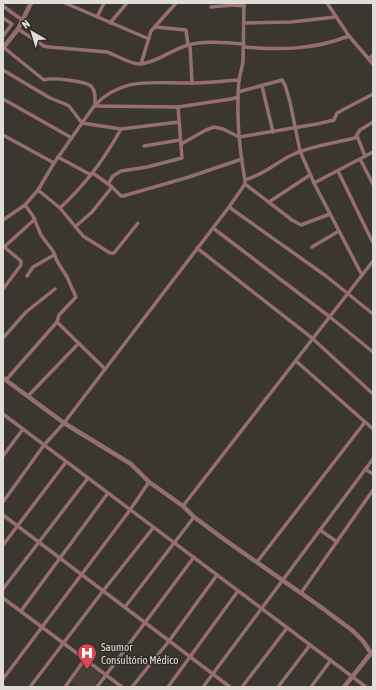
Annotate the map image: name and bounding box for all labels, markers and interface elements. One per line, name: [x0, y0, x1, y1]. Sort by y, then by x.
north arrow: [12, 12, 52, 52]
text: N: [20, 17, 32, 31]
place label: Saumor Consultório Médico: [101, 641, 179, 666]
hospital icon: Saumor Consultório Médico: [76, 642, 98, 670]

